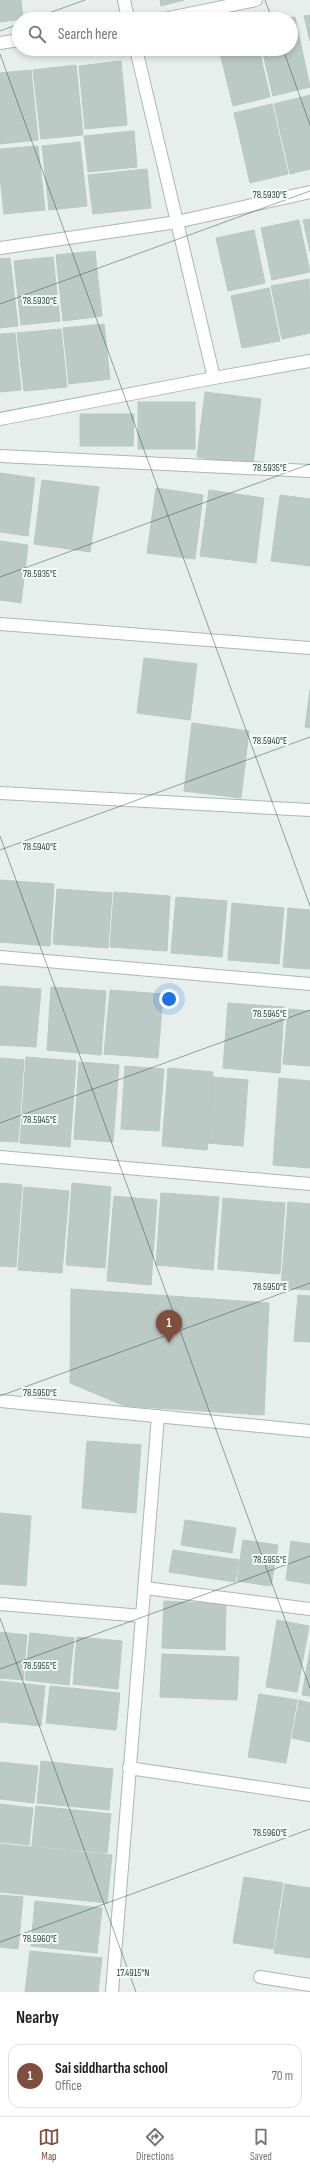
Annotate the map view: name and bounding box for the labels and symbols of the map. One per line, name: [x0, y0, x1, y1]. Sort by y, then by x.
text: 78.5930°E: [253, 189, 287, 201]
text: 78.5930°E: [23, 295, 57, 307]
text: 78.5935°E: [253, 462, 287, 474]
text: 78.5935°E: [23, 568, 57, 580]
text: 78.5940°E: [253, 735, 287, 747]
text: 78.5940°E: [23, 841, 57, 853]
your location: [159, 989, 179, 1009]
text: 78.5945°E: [253, 1008, 287, 1020]
text: 78.5945°E: [23, 1114, 57, 1126]
text: 78.5950°E: [253, 1281, 287, 1293]
pin: 1: [156, 1310, 182, 1343]
text: 78.5950°E: [23, 1387, 57, 1399]
text: 78.5955°E: [253, 1554, 287, 1566]
text: 78.5955°E: [23, 1660, 57, 1672]
text: 78.5960°E: [253, 1827, 287, 1839]
text: 78.5960°E: [23, 1933, 57, 1945]
text: 17.4915°N: [117, 1967, 149, 1979]

